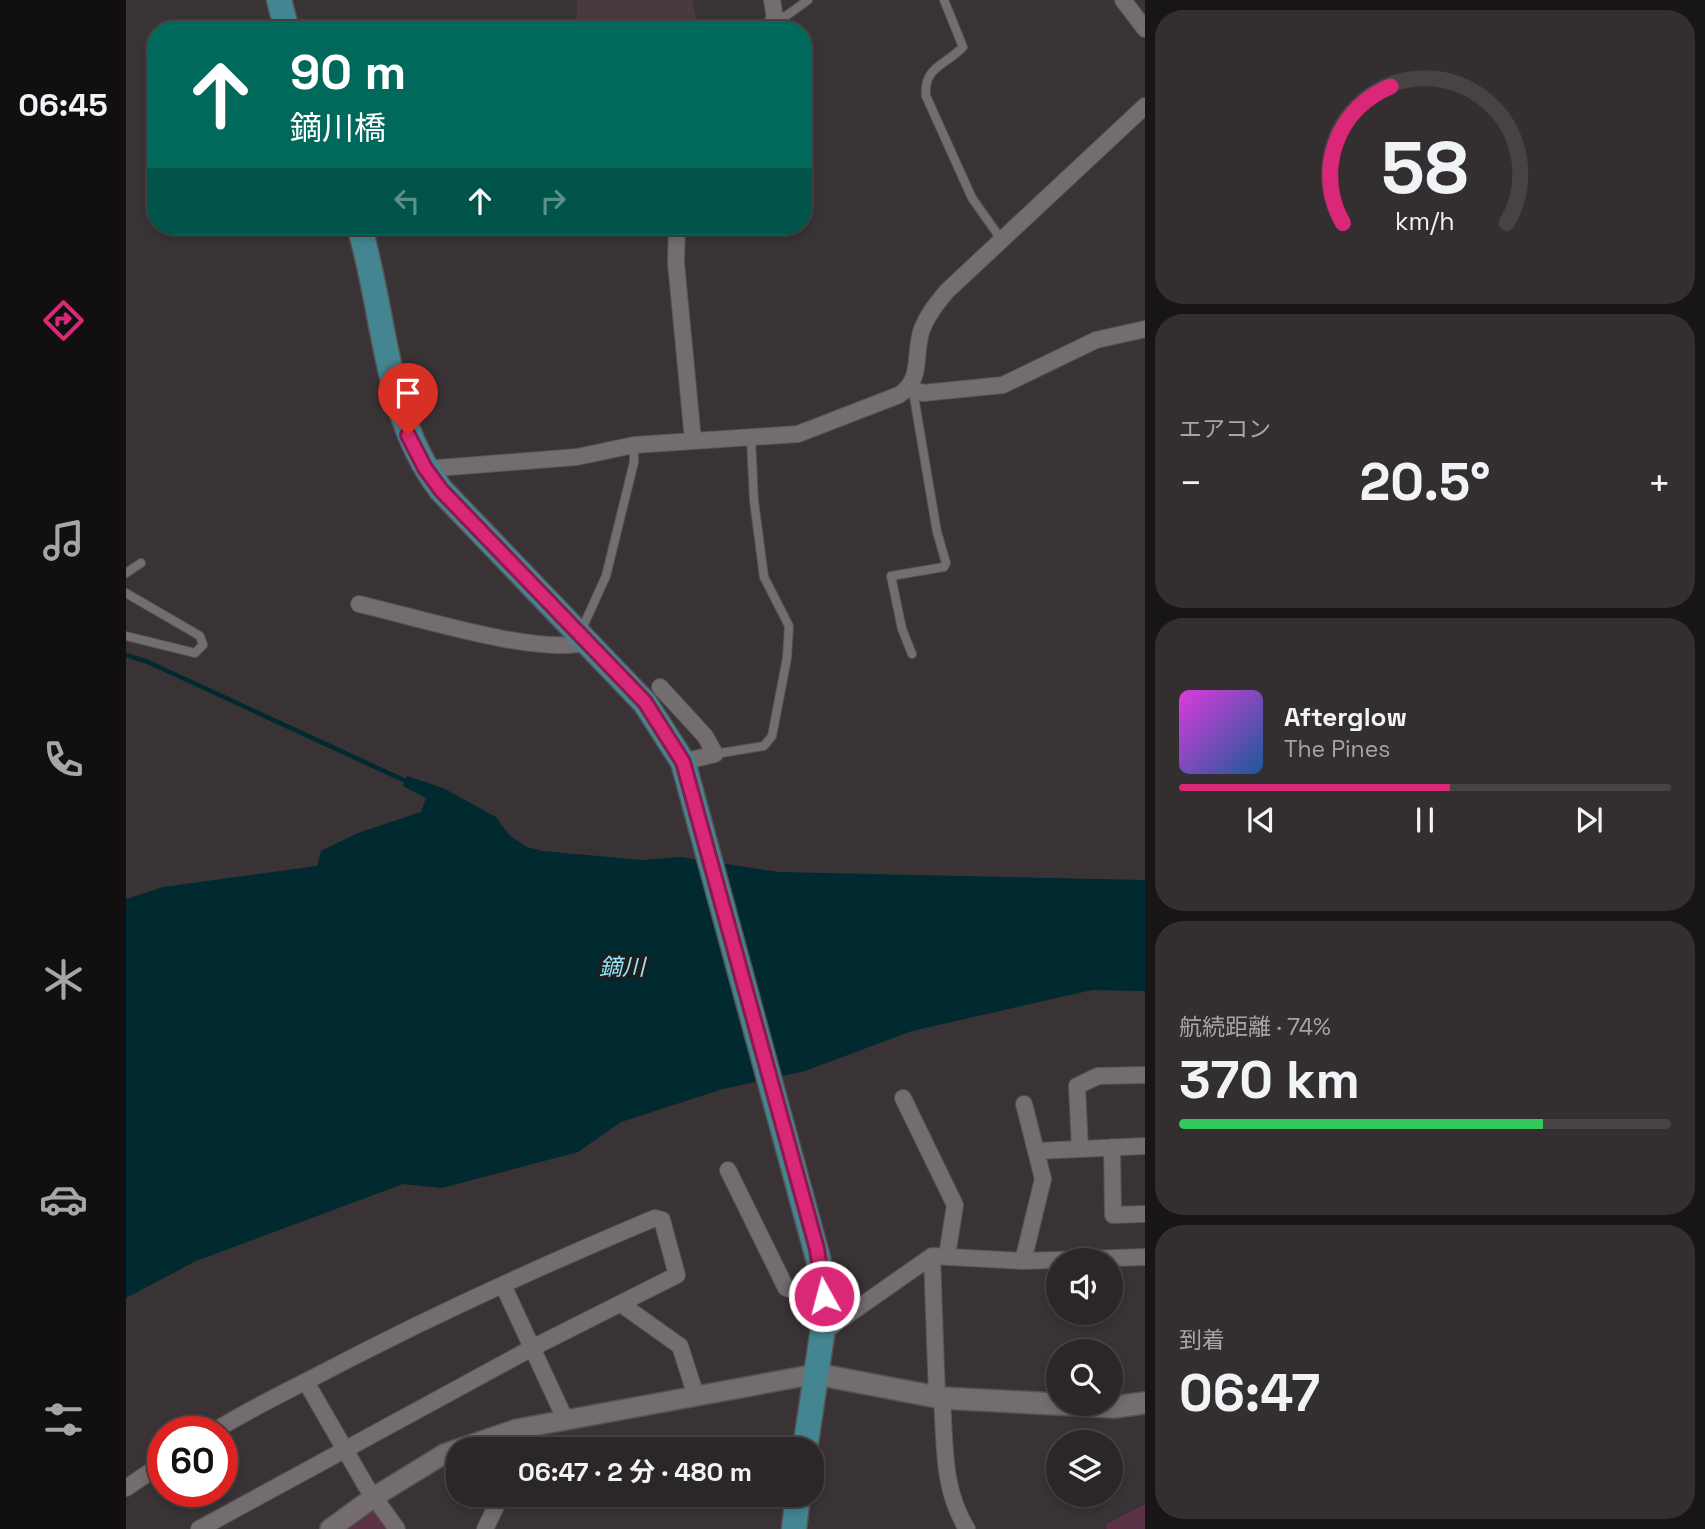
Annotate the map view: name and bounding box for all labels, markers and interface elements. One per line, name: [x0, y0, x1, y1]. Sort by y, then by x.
text: 90 m: [290, 41, 406, 103]
icon: ahead: [175, 49, 266, 140]
text: 06:45: [18, 85, 108, 125]
text: 鏑川橋: [290, 108, 386, 148]
text: 58: [1381, 121, 1469, 214]
icon: left: [388, 182, 426, 220]
icon: ahead: [461, 182, 499, 220]
icon: right: [534, 182, 572, 220]
text: km/h: [1395, 205, 1455, 237]
icon: directions: [39, 296, 88, 345]
pin: [378, 363, 438, 435]
icon: arrive: [389, 374, 427, 412]
text: エアコン: [1179, 414, 1271, 444]
text: 20.5°: [1359, 449, 1491, 515]
text: −: [1179, 459, 1203, 507]
text: +: [1647, 459, 1671, 507]
icon: music: [39, 516, 88, 565]
text: Afterglow: [1284, 700, 1407, 734]
text: The Pines: [1284, 734, 1390, 764]
icon: phone: [39, 735, 88, 784]
icon: previous: [1242, 801, 1280, 839]
icon: pause: [1406, 801, 1444, 839]
icon: next: [1570, 801, 1608, 839]
water label: 鏑川: [599, 952, 648, 982]
icon: climate: [39, 955, 88, 1004]
text: 航続距離 · 74%: [1179, 1012, 1331, 1042]
text: 370 km: [1179, 1047, 1360, 1113]
icon: car: [39, 1175, 88, 1224]
map controls: [1046, 1248, 1123, 1507]
button: sound: [1046, 1248, 1123, 1325]
position arrow: [787, 1259, 861, 1333]
text: 到着: [1179, 1325, 1225, 1355]
button: search: [1046, 1339, 1123, 1416]
text: 06:47: [1179, 1360, 1320, 1426]
icon: filters: [39, 1395, 88, 1444]
speed limit sign: 60: [147, 1416, 238, 1507]
button: layers: [1046, 1430, 1123, 1507]
text: 06:47 · 2 分 · 480 m: [518, 1455, 752, 1489]

